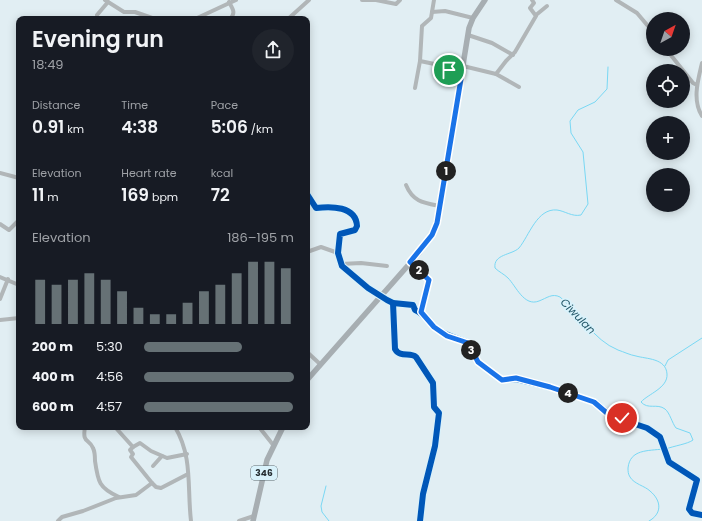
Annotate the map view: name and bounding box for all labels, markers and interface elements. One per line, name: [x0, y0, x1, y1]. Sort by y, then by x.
north arrow: [646, 12, 690, 56]
map controls: [646, 12, 690, 212]
text: Evening run: [32, 24, 164, 55]
button: share: [252, 29, 294, 71]
pin: [432, 53, 466, 87]
text: 18:49: [32, 55, 64, 74]
icon: arrive: [438, 59, 460, 81]
button: locate: [646, 64, 690, 108]
text: Distance: [32, 97, 80, 113]
text: Time: [121, 97, 148, 113]
text: Pace: [211, 97, 238, 113]
text: 0.91: [32, 115, 64, 139]
text: 4:38: [121, 115, 158, 139]
text: 5:06: [211, 115, 248, 139]
button: +: [646, 116, 690, 160]
text: km: [64, 121, 84, 137]
text: /km: [248, 121, 273, 137]
pin: 1: [436, 161, 456, 181]
text: 1: [444, 163, 448, 179]
text: Elevation: [32, 165, 82, 181]
text: Heart rate: [121, 165, 177, 181]
text: kcal: [211, 165, 233, 181]
button: −: [646, 168, 690, 212]
text: 11: [32, 183, 44, 207]
text: 169: [121, 183, 149, 207]
text: 72: [211, 183, 230, 207]
text: m: [44, 189, 59, 205]
text: bpm: [149, 189, 178, 205]
text: Elevation: [32, 228, 91, 247]
text: 186–195 m: [227, 228, 294, 247]
pin: 2: [409, 260, 429, 280]
text: 2: [416, 262, 422, 278]
water label: Ciwulan: [557, 294, 599, 338]
text: 200 m: [32, 337, 73, 356]
text: 5:30: [96, 337, 123, 356]
pin: 3: [461, 340, 481, 360]
text: 3: [468, 342, 474, 358]
text: 400 m: [32, 367, 74, 386]
text: 4:56: [96, 367, 123, 386]
pin: 4: [558, 383, 578, 403]
text: 4: [564, 385, 572, 401]
text: 600 m: [32, 397, 74, 416]
text: 4:57: [96, 397, 122, 416]
pin: [605, 401, 639, 435]
icon: check: [611, 407, 633, 429]
road number: 346: [251, 466, 277, 480]

